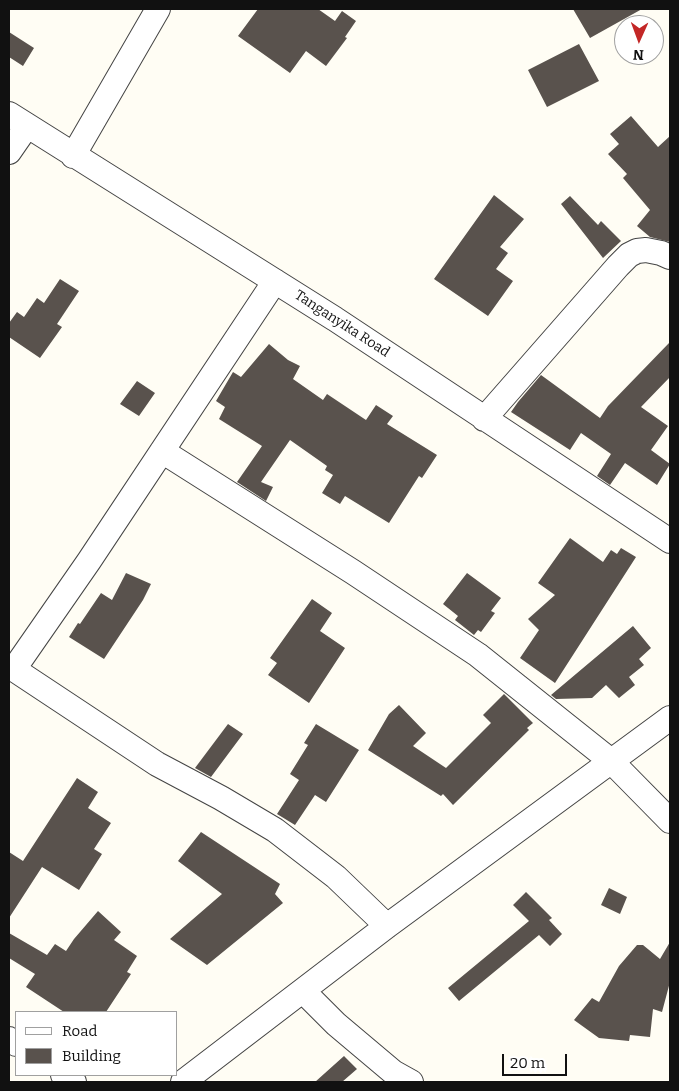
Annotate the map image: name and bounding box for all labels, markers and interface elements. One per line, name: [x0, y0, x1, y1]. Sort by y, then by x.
north arrow: [614, 15, 664, 65]
text: N: [633, 46, 644, 63]
street label: Tanganyika Road: [291, 287, 393, 361]
legend: [15, 1011, 178, 1076]
text: Road: [62, 1022, 97, 1040]
scale bar: [504, 1044, 569, 1076]
text: Building: [62, 1047, 121, 1065]
text: 20 m: [510, 1054, 545, 1072]

